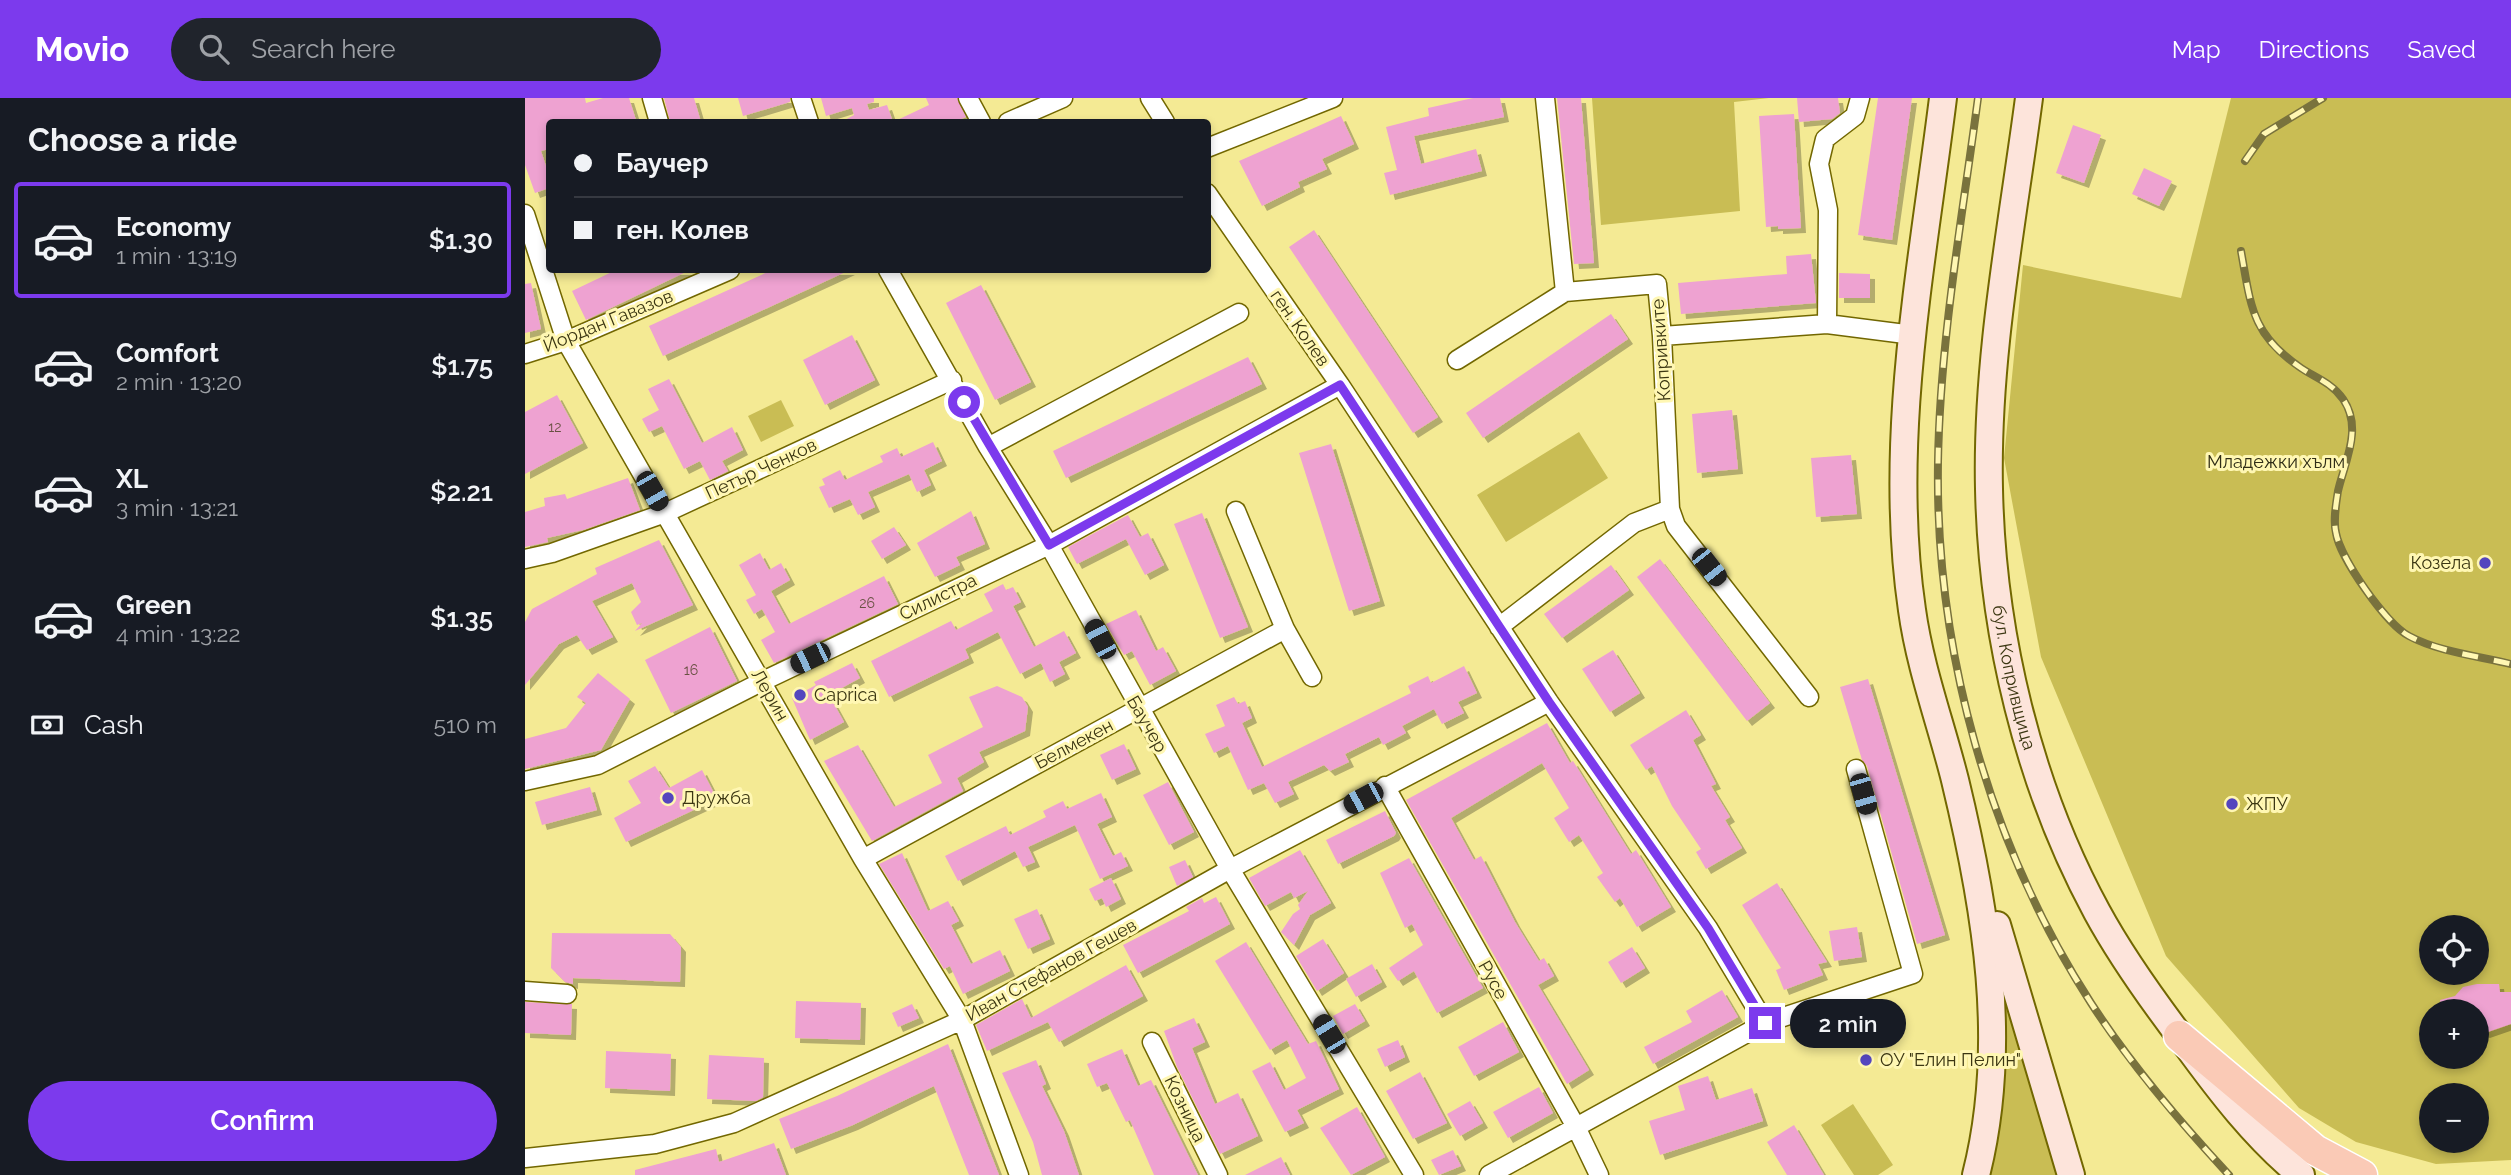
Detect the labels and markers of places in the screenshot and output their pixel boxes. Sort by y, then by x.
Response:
place label: Козела [2411,552,2471,573]
marker: Козела [2477,555,2493,571]
place label: Caprica [814,684,877,705]
marker: Caprica [792,687,808,703]
place label: Дружба [682,787,751,808]
marker: Дружба [660,790,676,806]
place label: ЖПУ [2246,793,2289,814]
marker: ЖПУ [2224,796,2240,812]
place label: ОУ "Елин Пелин" [1880,1049,2021,1070]
marker: ОУ "Елин Пелин" [1858,1052,1874,1068]

